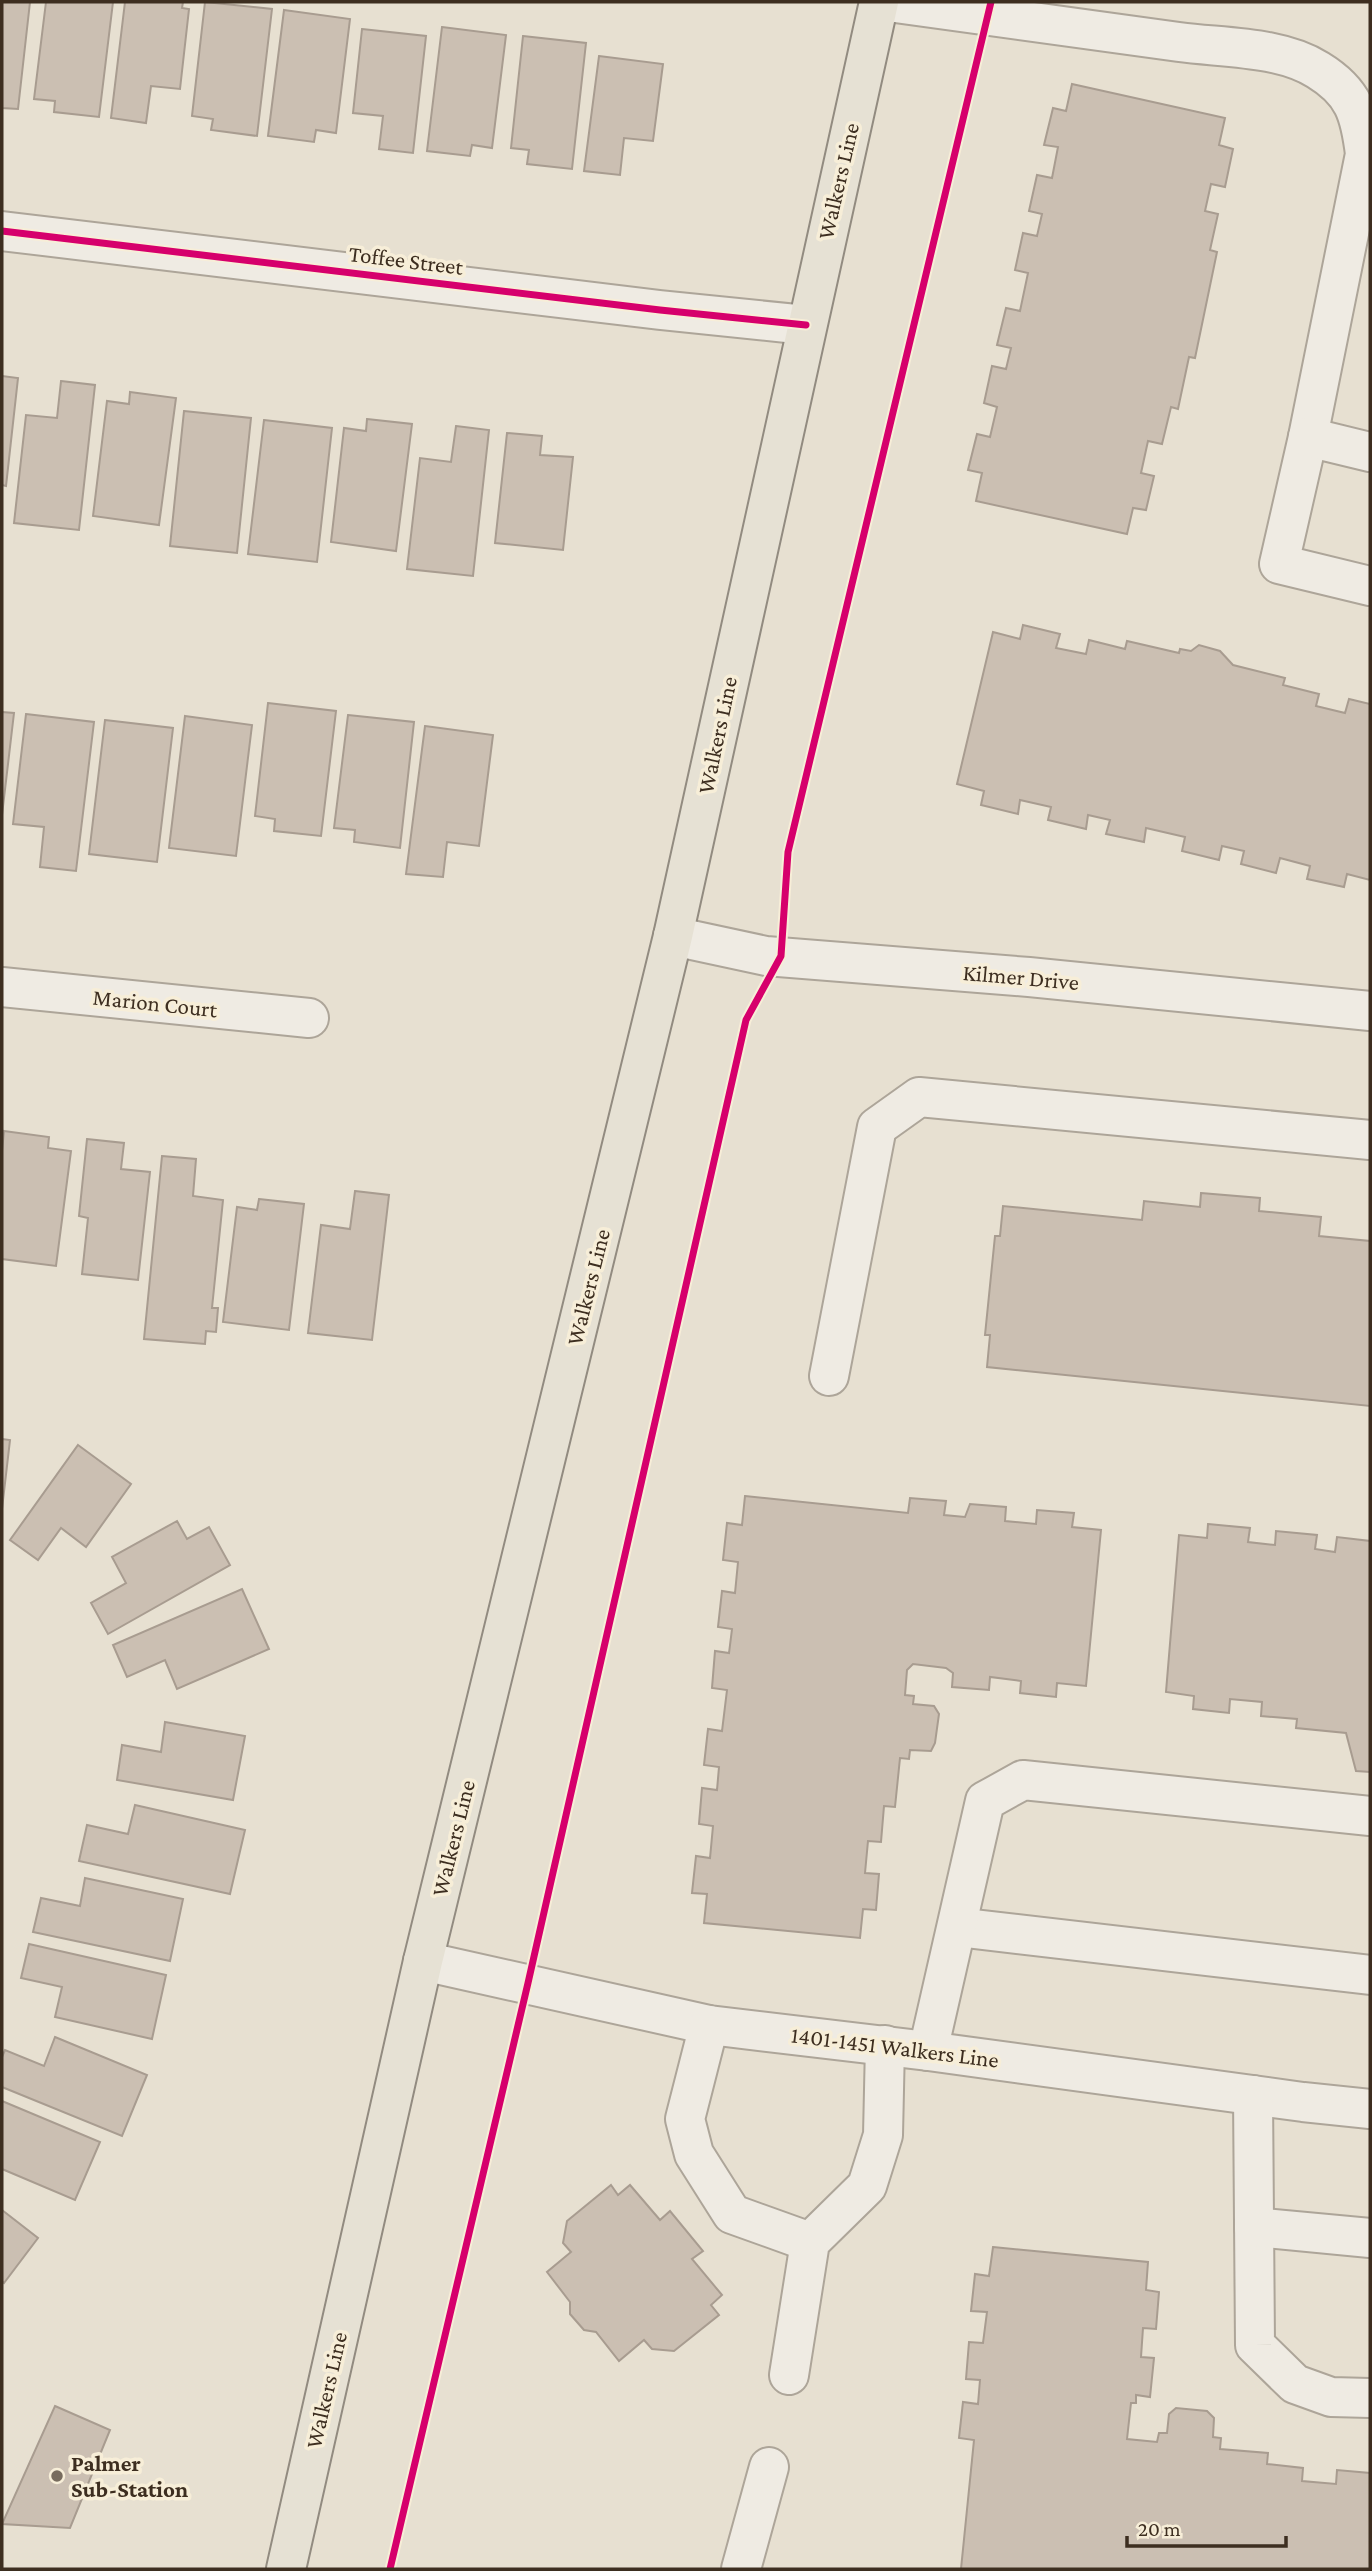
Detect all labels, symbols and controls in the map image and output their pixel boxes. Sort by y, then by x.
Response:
street label: Walkers Line [812,120,864,242]
street label: Toffee Street [347,240,465,280]
street label: Walkers Line [692,674,742,796]
street label: Kilmer Drive [962,959,1080,995]
street label: Marion Court [92,984,219,1022]
street label: Walkers Line [561,1226,615,1348]
street label: Walkers Line [426,1777,480,1899]
street label: 1401-1451 Walkers Line [790,2021,1000,2073]
street label: Walkers Line [300,2329,352,2451]
place label: Palmer Sub-Station [71,2450,188,2502]
marker: Palmer Sub-Station [49,2468,65,2484]
scale bar [1127,2504,1286,2548]
text: 20 m [1138,2517,1181,2541]

